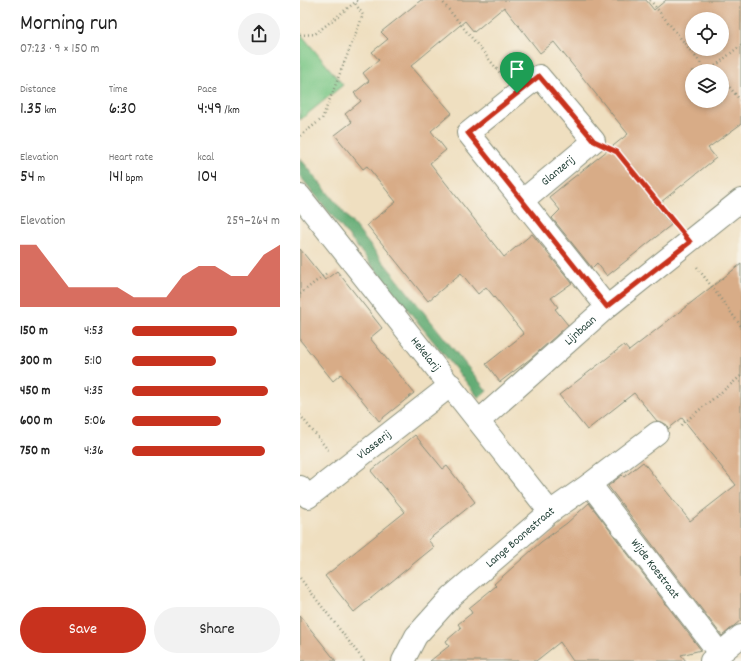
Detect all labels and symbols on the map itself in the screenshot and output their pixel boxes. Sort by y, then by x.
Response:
pin [500,52,534,93]
street label: Glanzerij [537,152,579,190]
street label: Lijnbaan [561,311,601,349]
street label: Hekelarij [406,333,444,375]
street label: Vlasserij [353,426,395,464]
street label: Lange Boonestraat [482,502,559,572]
street label: Wijde Koestraat [626,535,684,603]

